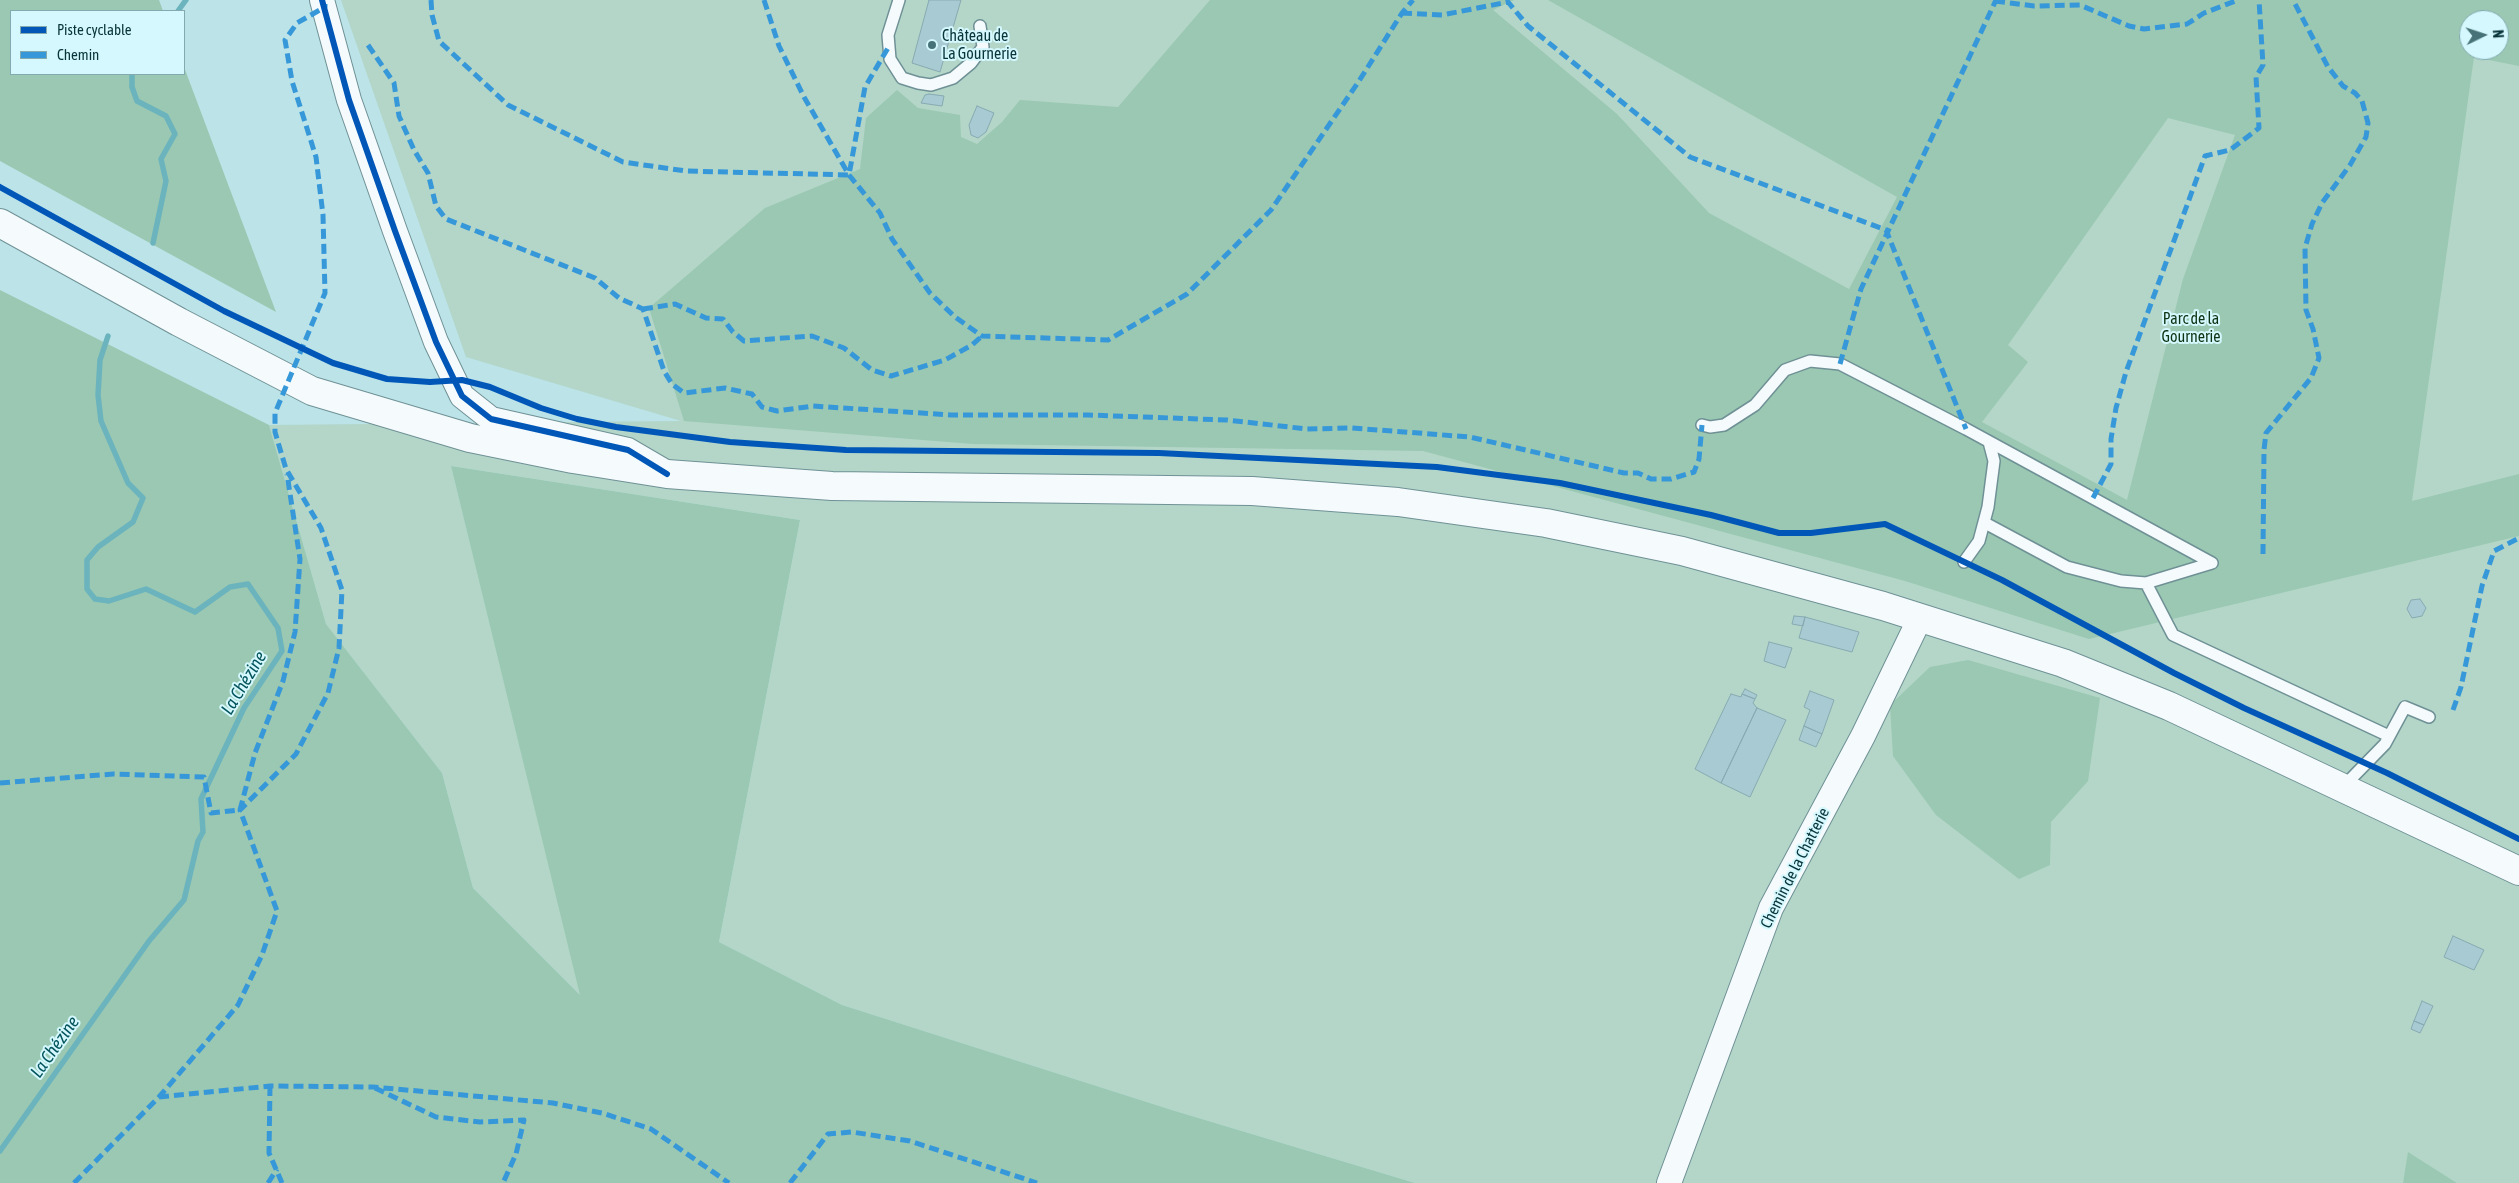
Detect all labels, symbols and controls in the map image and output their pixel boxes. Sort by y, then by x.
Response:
legend [10,10,185,75]
north arrow [2459,10,2509,60]
text: Piste cyclable [57,21,132,38]
place label: Château de La Gournerie [942,26,1017,64]
text: N [2490,29,2506,39]
marker: Château de La Gournerie [926,39,938,51]
text: Chemin [57,46,99,63]
park label: Parc de la Gournerie [2161,309,2221,347]
water label: La Chézine [217,647,271,719]
street label: Chemin de la Chatterie [1756,805,1834,931]
water label: La Chézine [26,1012,84,1082]

